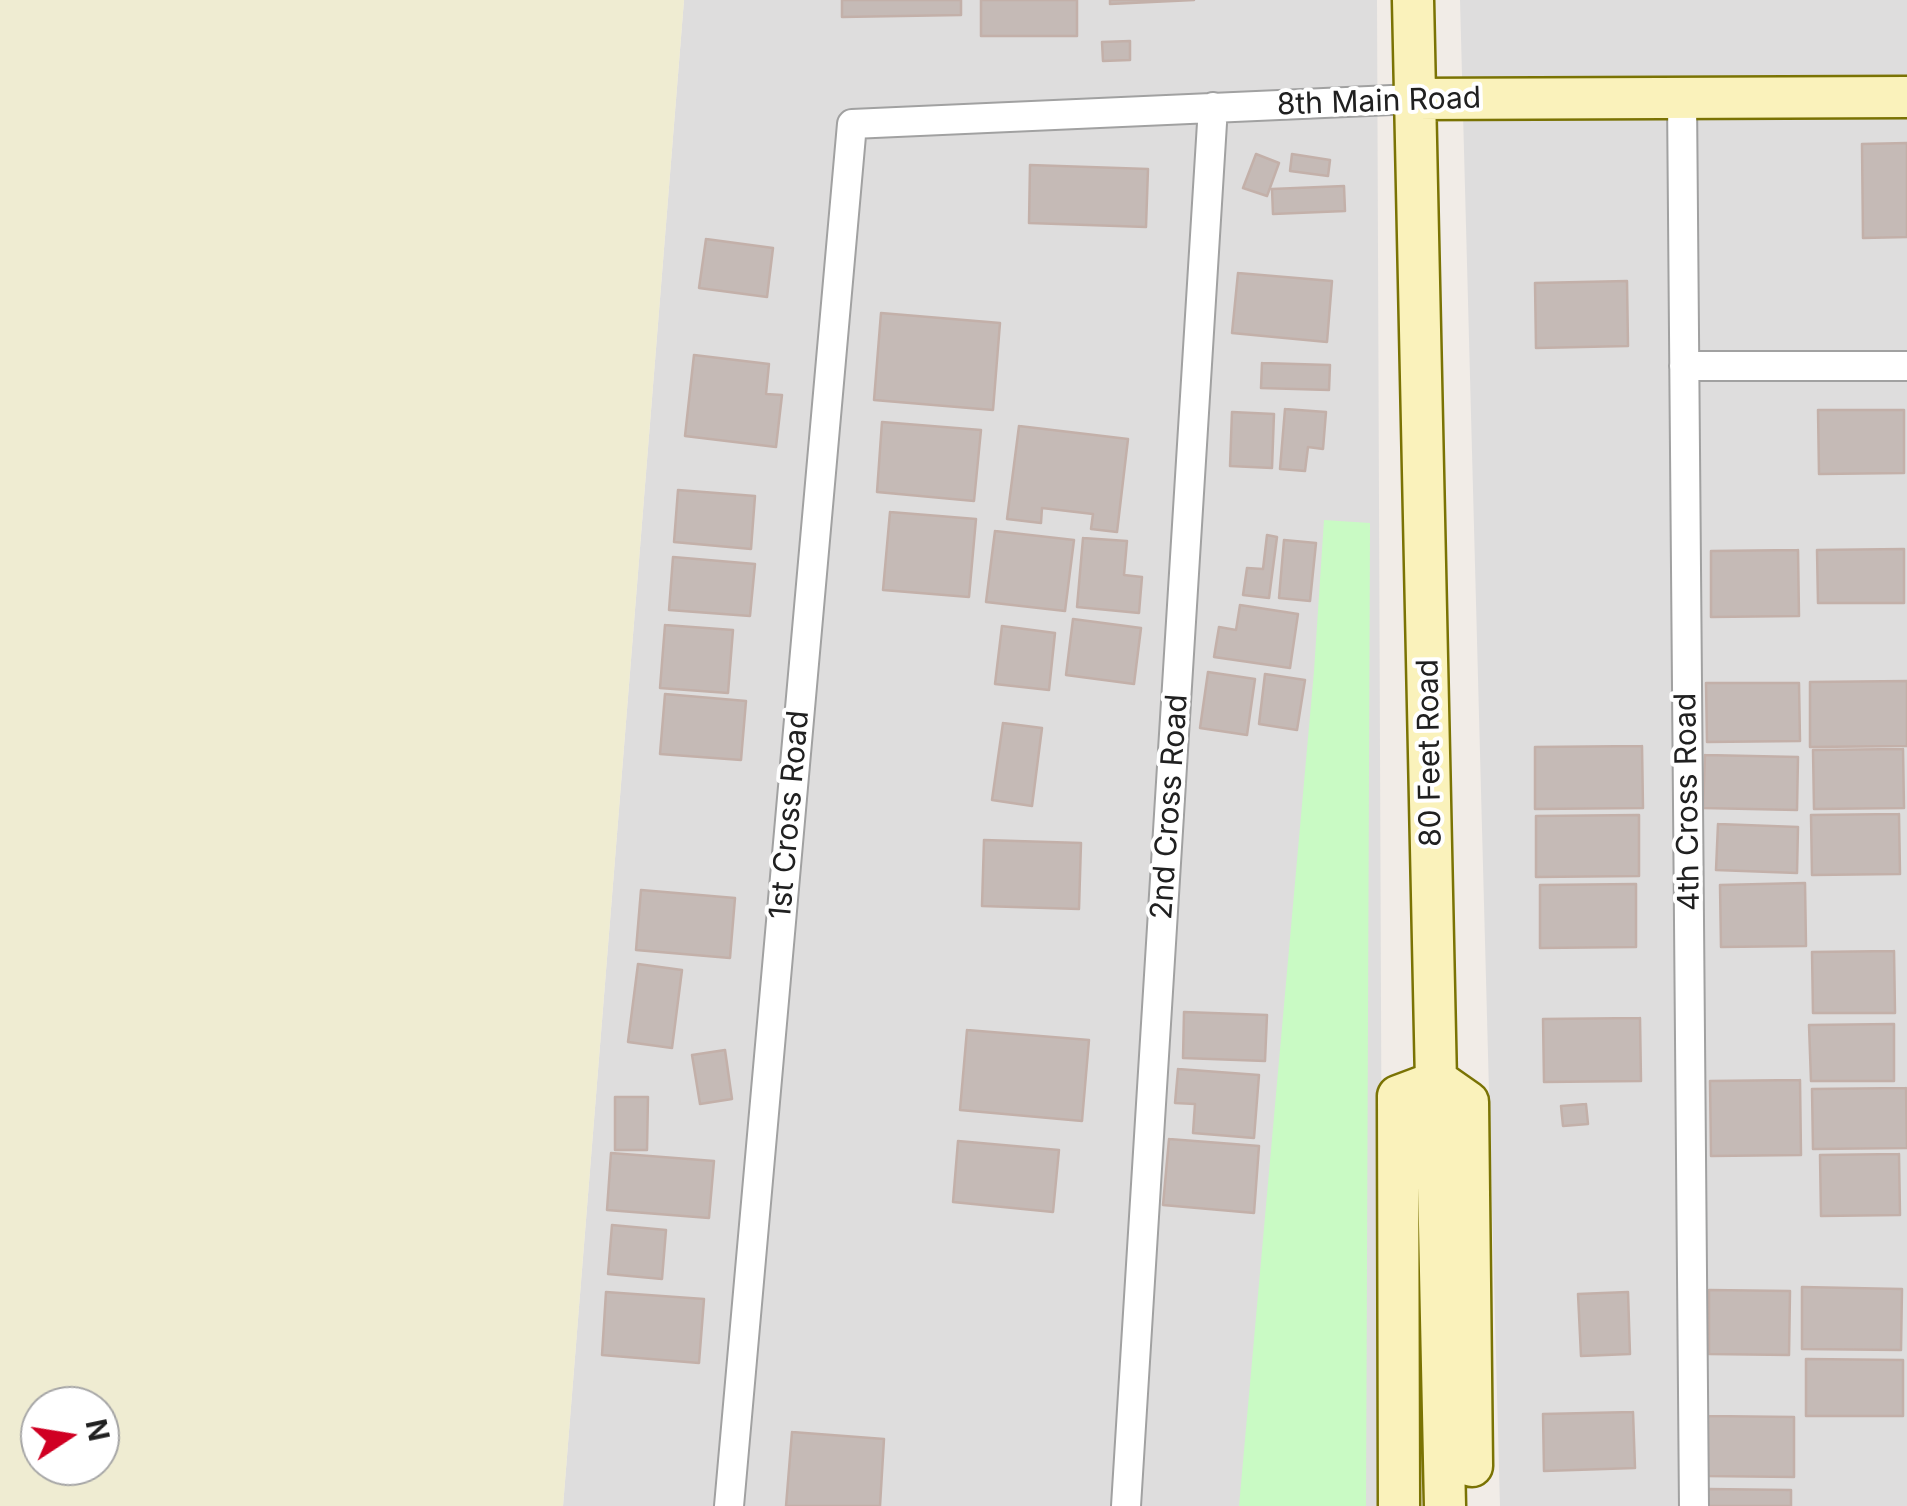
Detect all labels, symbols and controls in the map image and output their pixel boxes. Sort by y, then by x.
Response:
street label: 8th Main Road [1276,80,1482,124]
street label: 80 Feet Road [1410,659,1450,847]
street label: 4th Cross Road [1668,692,1708,912]
street label: 2nd Cross Road [1144,693,1196,921]
street label: 1st Cross Road [763,709,817,921]
north arrow [20,1386,120,1486]
text: N [79,1416,116,1444]

